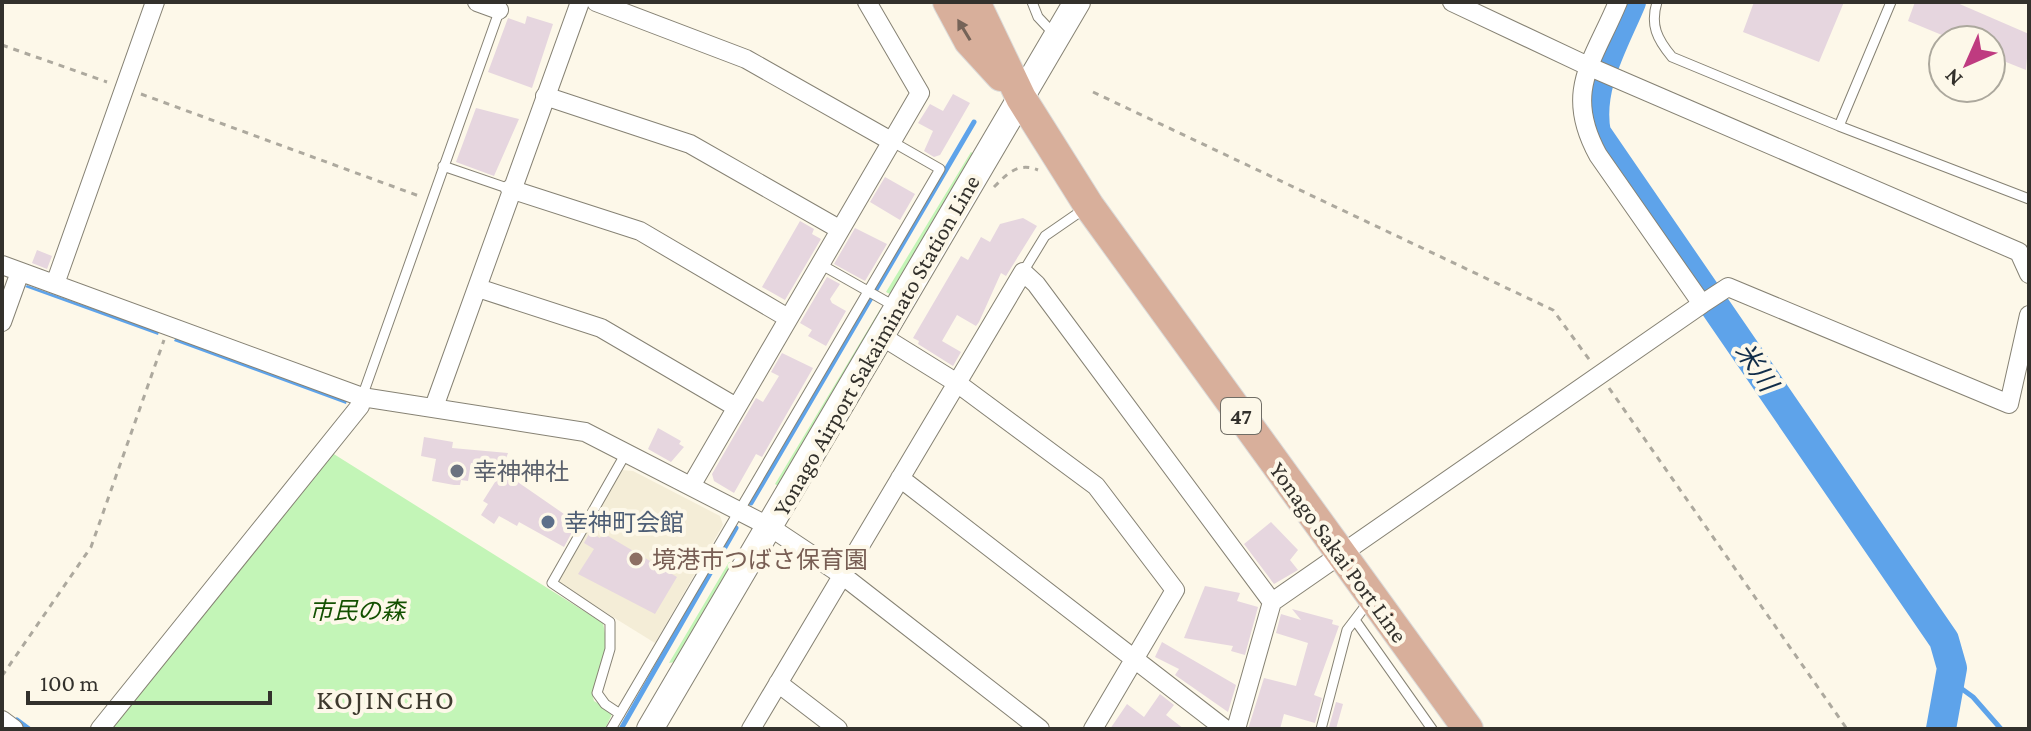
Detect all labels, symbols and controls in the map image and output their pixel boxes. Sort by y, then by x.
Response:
one-way arrow [957,19,971,41]
north arrow [1927,24,2007,104]
text: N [1939,64,1967,92]
street label: Yonago Airport Sakaiminato Station Line [767,170,985,520]
water label: 米川 [1729,337,1784,399]
road number: 47 [1221,398,1261,434]
street label: Yonago Sakai Port Line [1264,456,1414,648]
place label: 幸神神社 [473,458,569,485]
marker: 幸神神社 [448,462,466,480]
place label: 幸神町会館 [564,509,684,536]
marker: 幸神町会館 [539,513,557,531]
place label: 境港市つばさ保育園 [652,546,868,573]
marker: 境港市つばさ保育園 [627,550,645,568]
park label: 市民の森 [309,597,407,624]
scale bar [28,655,270,705]
text: 100 m [40,669,99,696]
district label: KOJINCHO [316,684,456,715]

